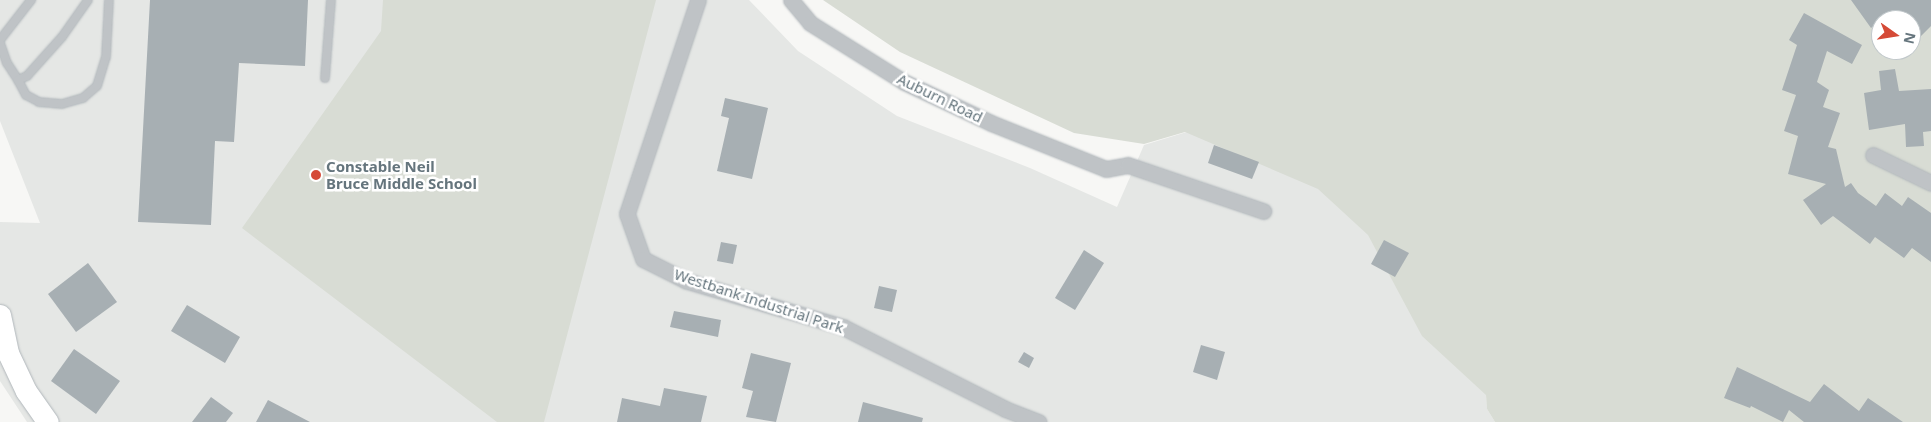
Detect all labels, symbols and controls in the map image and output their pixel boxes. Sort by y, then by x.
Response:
north arrow [1871,10,1921,60]
text: N [1900,31,1921,46]
street label: Auburn Road [894,70,986,126]
place label: Constable Neil Bruce Middle School [326,157,477,192]
marker: Constable Neil Bruce Middle School [310,169,322,181]
street label: Westbank Industrial Park [672,265,846,337]

